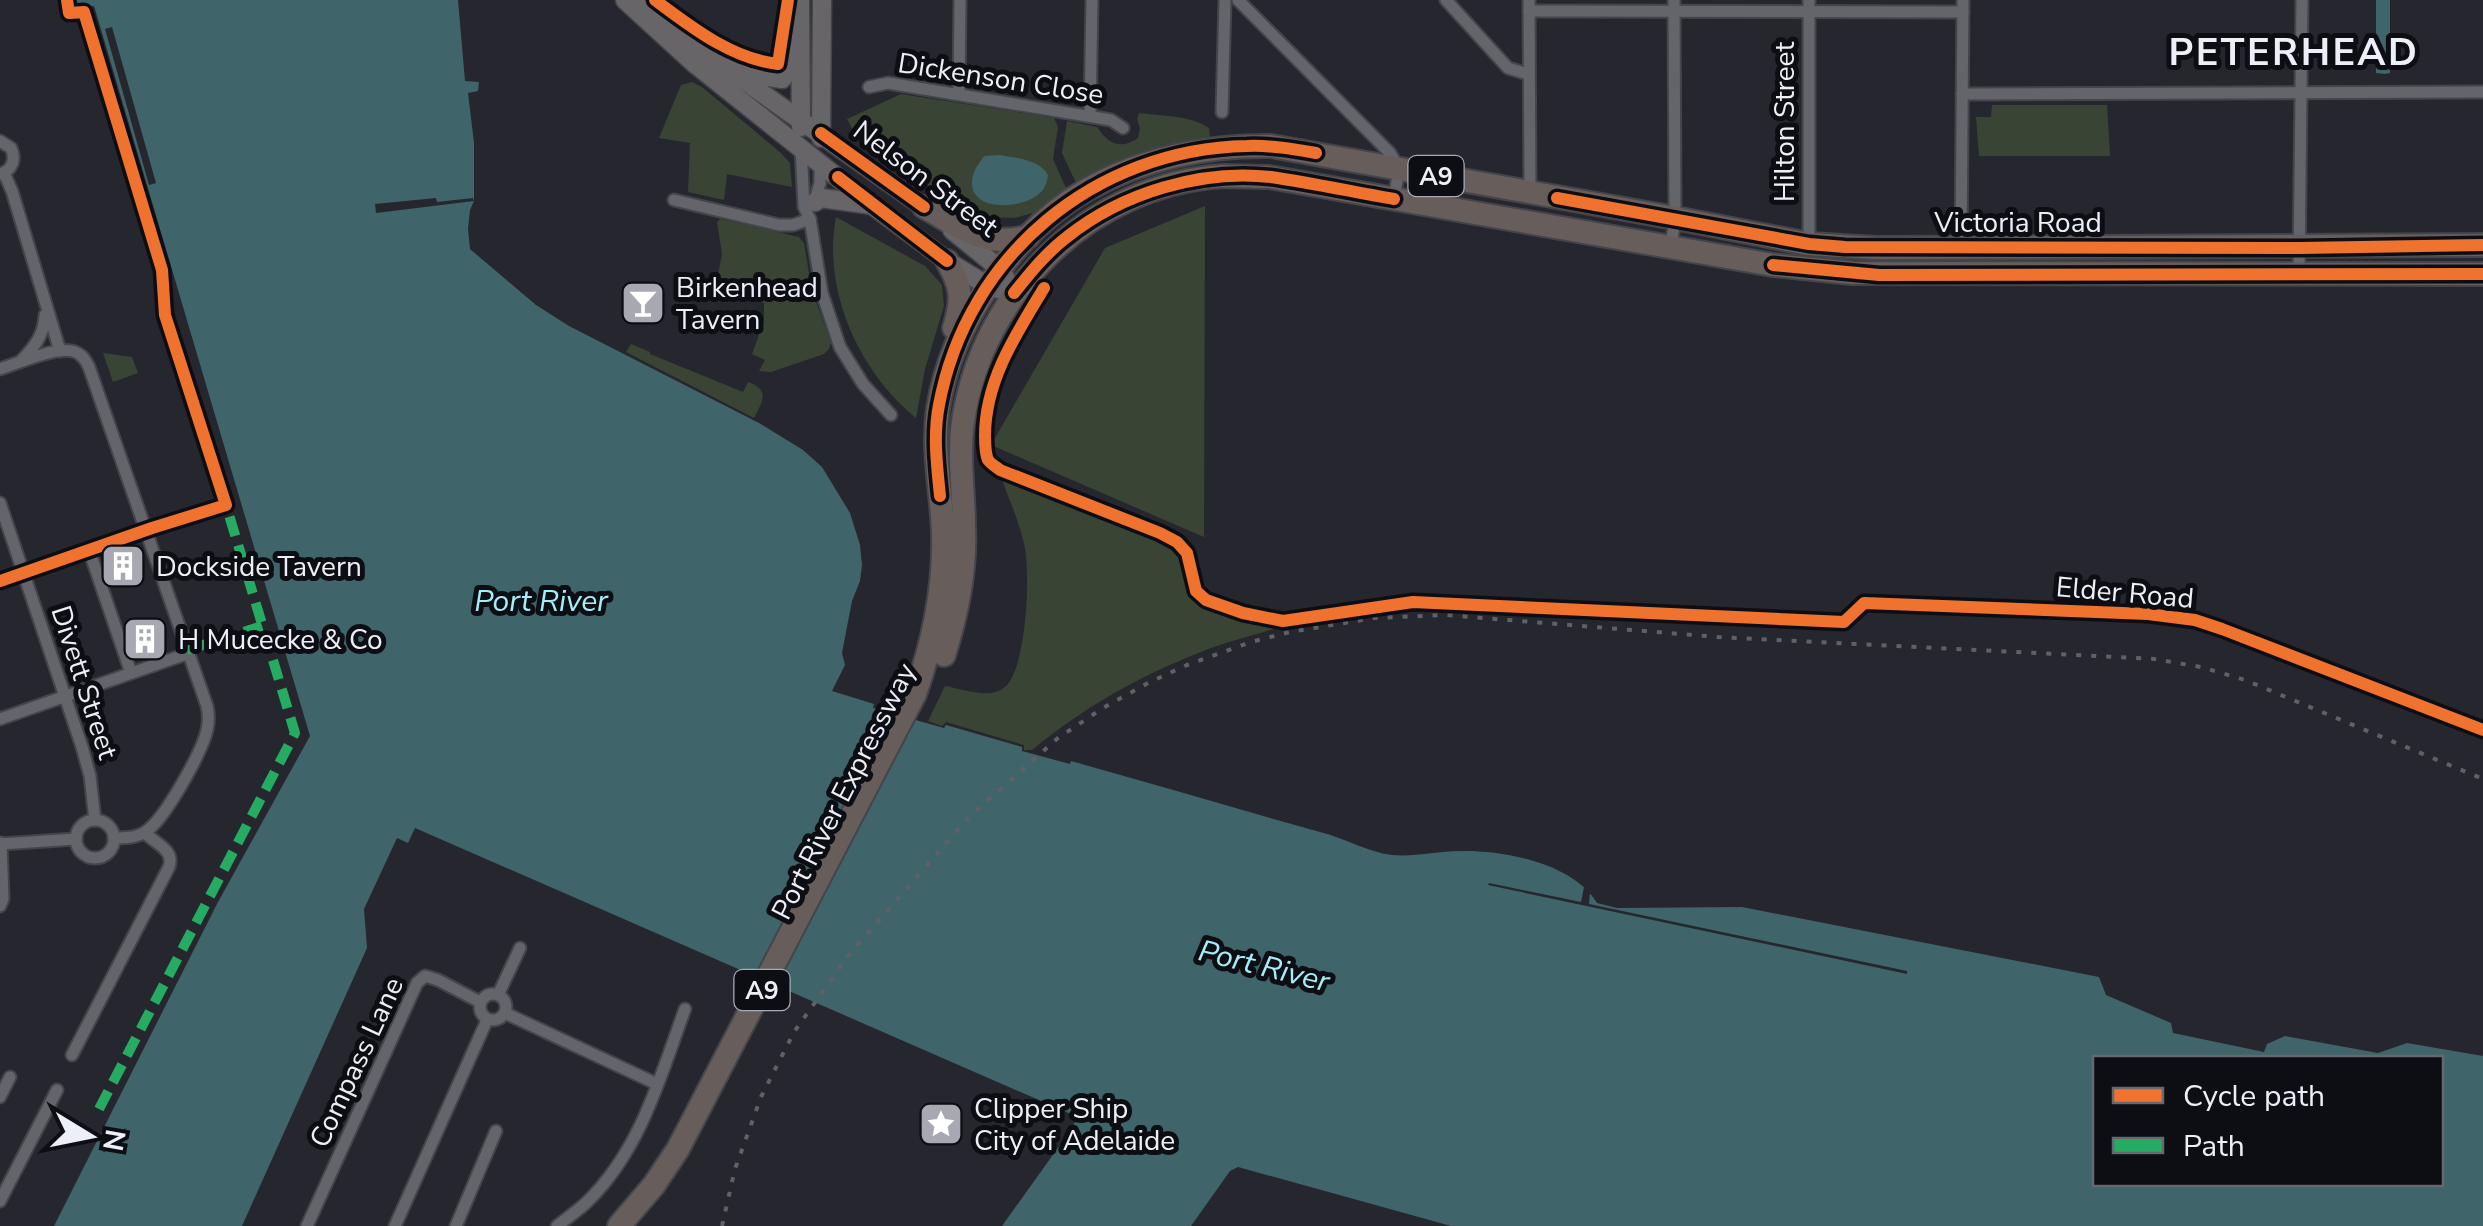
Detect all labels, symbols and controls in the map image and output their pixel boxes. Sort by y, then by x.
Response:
district label: PETERHEAD [2169,27,2419,78]
street label: Hilton Street [1766,42,1804,202]
street label: Dickenson Close [895,44,1106,114]
street label: Nelson Street [845,112,1006,246]
road number: A9 [1408,156,1464,196]
street label: Victoria Road [1933,204,2102,242]
place label: Birkenhead Tavern [676,269,818,339]
bar icon: Birkenhead Tavern [620,280,666,326]
building icon: Dockside Tavern [100,543,146,589]
place label: Dockside Tavern [156,548,362,586]
street label: Elder Road [2054,568,2195,618]
water label: Port River [474,581,609,622]
street label: Divett Street [41,601,127,764]
building icon: H Mucecke & Co [122,616,168,662]
place label: H Mucecke & Co [178,621,382,659]
street label: Port River Expressway [763,656,925,926]
water label: Port River [1194,930,1335,1003]
road number: A9 [734,970,790,1010]
street label: Compass Lane [301,971,413,1154]
legend [2093,1056,2443,1186]
text: Cycle path [2183,1076,2325,1117]
north arrow [40,1086,140,1186]
place label: Clipper Ship City of Adelaide [974,1090,1175,1160]
place icon: Clipper Ship City of Adelaide [918,1101,964,1147]
text: Path [2183,1126,2245,1167]
text: N [93,1127,134,1154]

